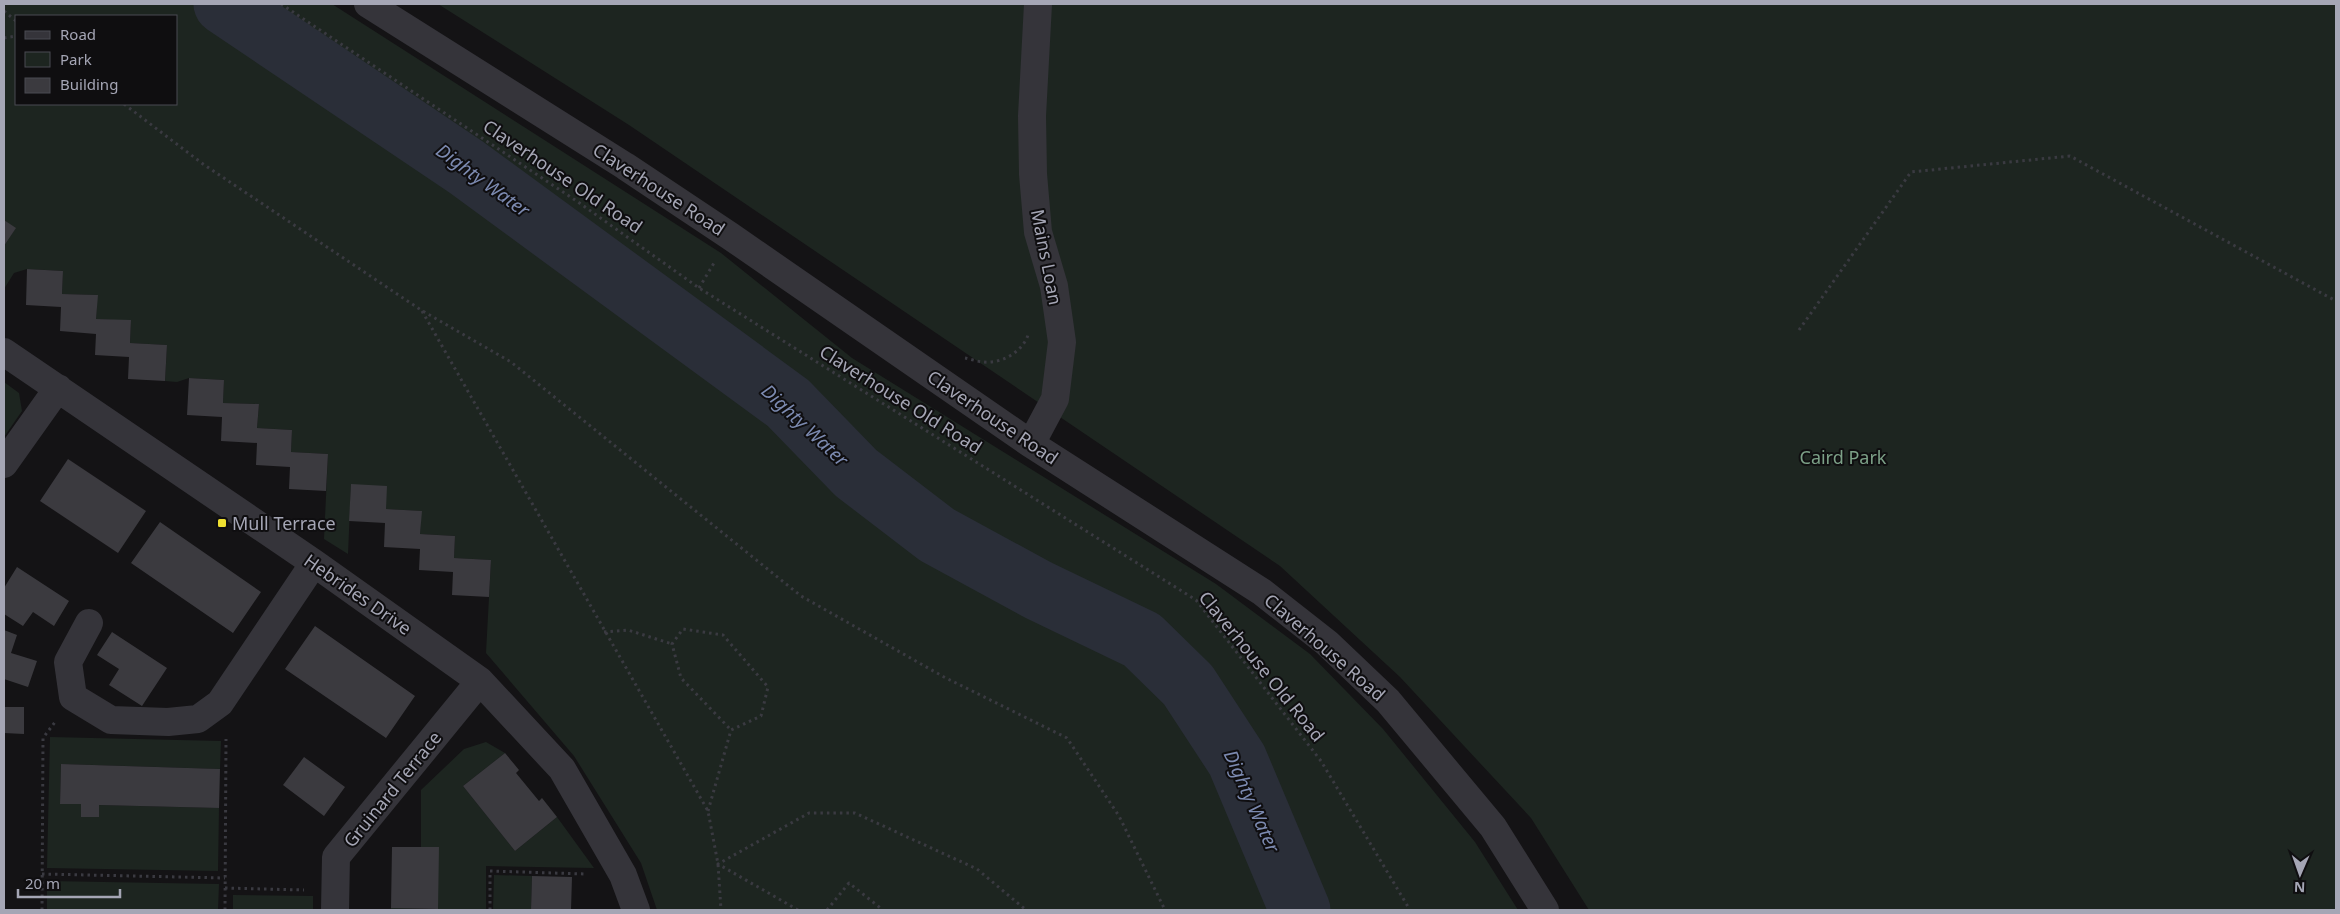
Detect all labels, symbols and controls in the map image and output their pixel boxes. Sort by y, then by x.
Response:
legend [15,15,178,105]
text: Road [60,24,96,44]
text: Park [60,49,92,69]
text: Building [60,74,118,94]
street label: Claverhouse Old Road [479,114,647,238]
water label: Dighty Water [431,137,536,224]
street label: Claverhouse Road [588,137,730,241]
street label: Mains Loan [1026,207,1068,307]
street label: Claverhouse Old Road [815,339,987,459]
street label: Claverhouse Road [923,364,1063,470]
water label: Dighty Water [756,378,855,473]
park label: Caird Park [1800,445,1887,469]
place label: Mull Terrace [232,511,336,535]
marker: Mull Terrace [216,517,228,529]
street label: Hebrides Drive [300,548,416,640]
street label: Claverhouse Old Road [1194,586,1330,746]
street label: Claverhouse Road [1260,588,1390,706]
street label: Gruinard Terrace [338,726,446,852]
water label: Dighty Water [1218,746,1287,858]
north arrow [2275,849,2325,899]
scale bar [18,866,120,898]
text: 20 m [25,873,60,893]
text: N [2294,878,2306,897]

